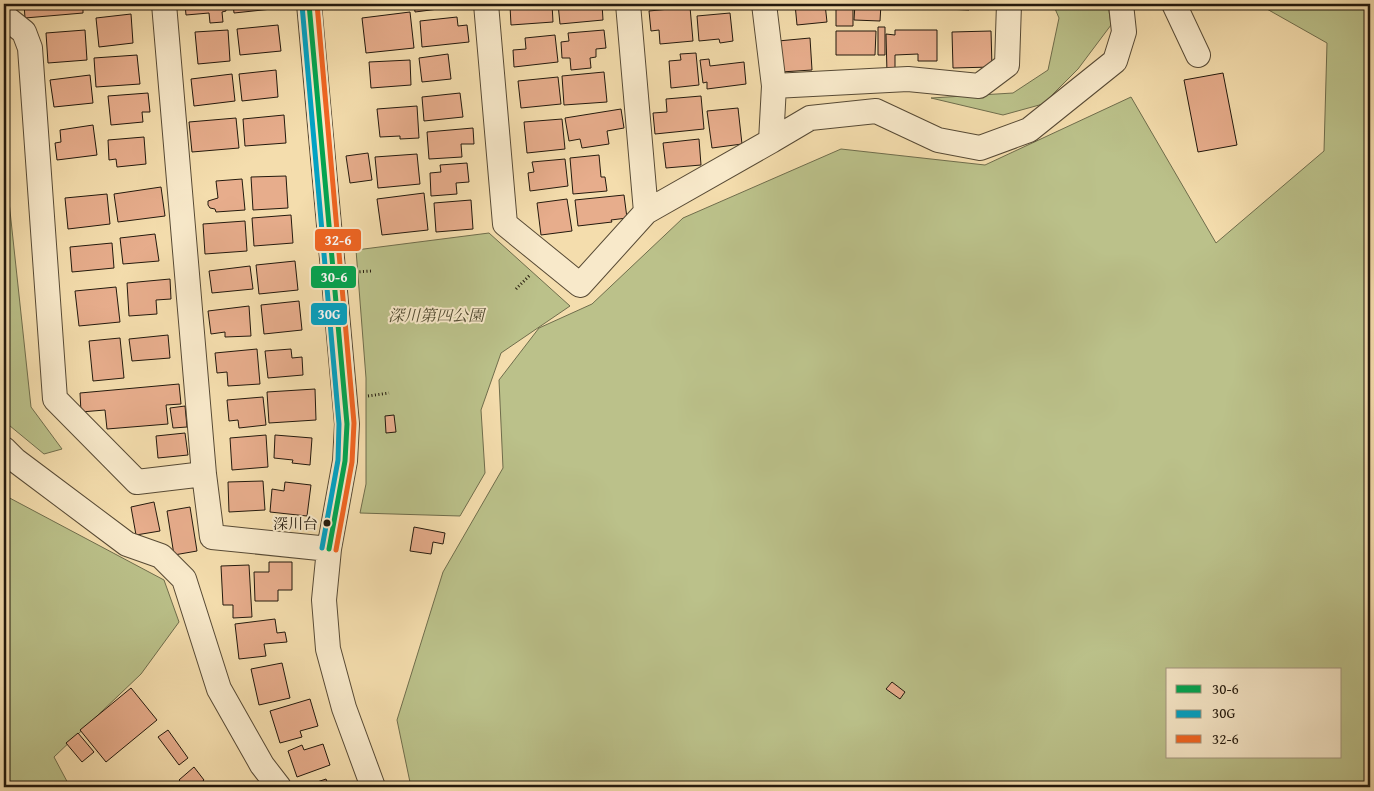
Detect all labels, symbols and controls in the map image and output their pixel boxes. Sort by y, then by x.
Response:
line badge: 32-6 [314,228,362,252]
text: 32-6 [325,230,351,250]
line badge: 30-6 [310,265,357,289]
text: 30-6 [321,267,347,287]
line badge: 30G [310,302,348,326]
park label: 深川第四公園 [388,303,487,327]
text: 30G [317,304,341,324]
place label: 深川台 [273,513,318,534]
marker: 深川台 [322,518,332,528]
legend [1166,668,1342,758]
text: 30-6 [1212,678,1239,699]
text: 30G [1212,702,1235,723]
text: 32-6 [1212,728,1239,749]

